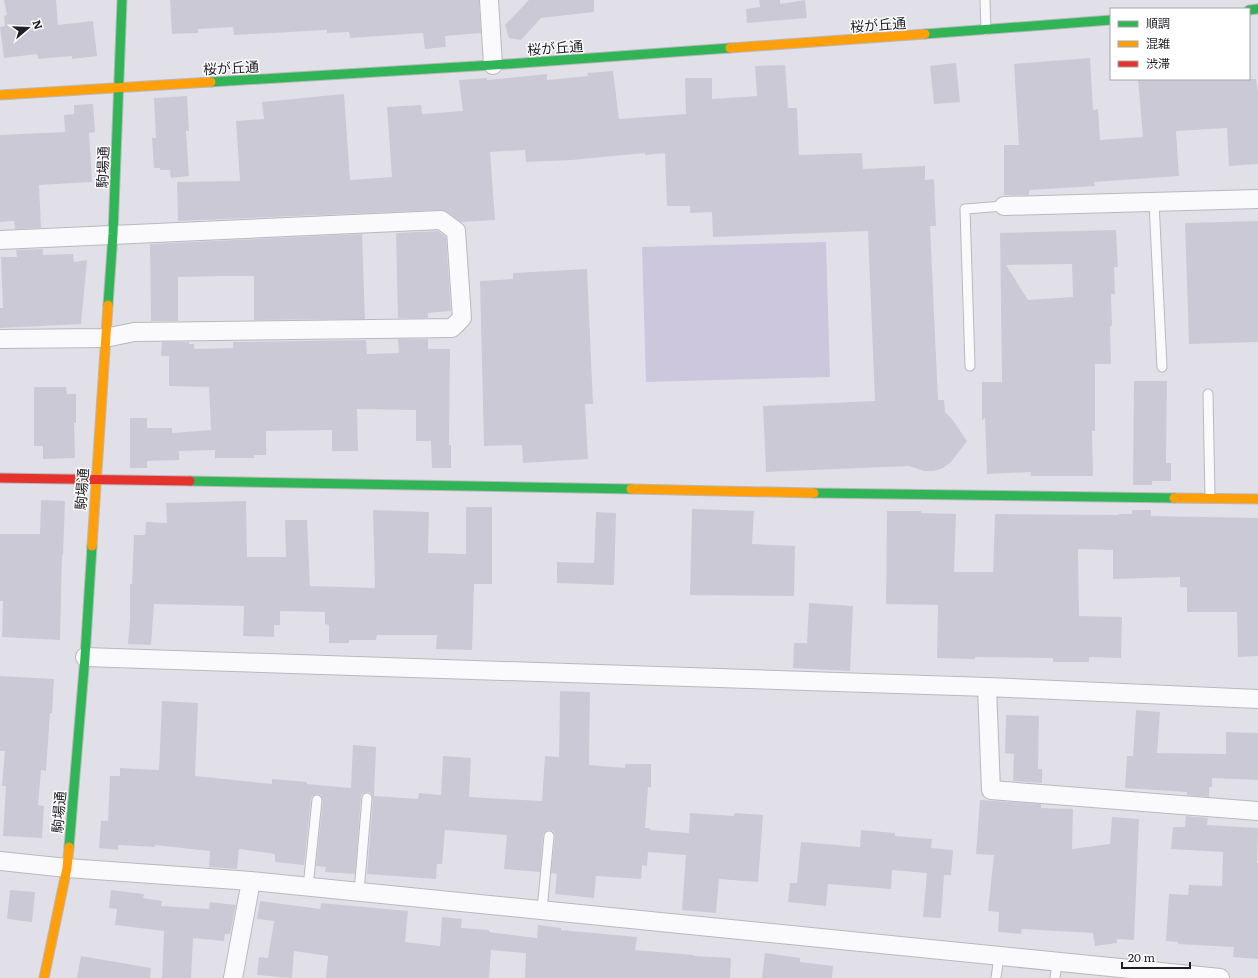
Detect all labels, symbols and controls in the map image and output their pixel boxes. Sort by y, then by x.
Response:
north arrow [8,8,48,48]
legend [1110,8,1250,80]
street label: 桜が丘通 [849,12,907,36]
text: 順調 [1146,14,1170,32]
text: N [29,17,47,31]
text: 混雑 [1146,34,1170,52]
street label: 桜が丘通 [526,35,584,59]
text: 渋滞 [1146,54,1170,72]
street label: 桜が丘通 [203,56,259,78]
street label: 駒場通 [91,146,113,188]
street label: 駒場通 [70,467,92,511]
street label: 駒場通 [46,790,70,834]
scale bar [1122,944,1190,970]
text: 20 m [1128,948,1155,966]

